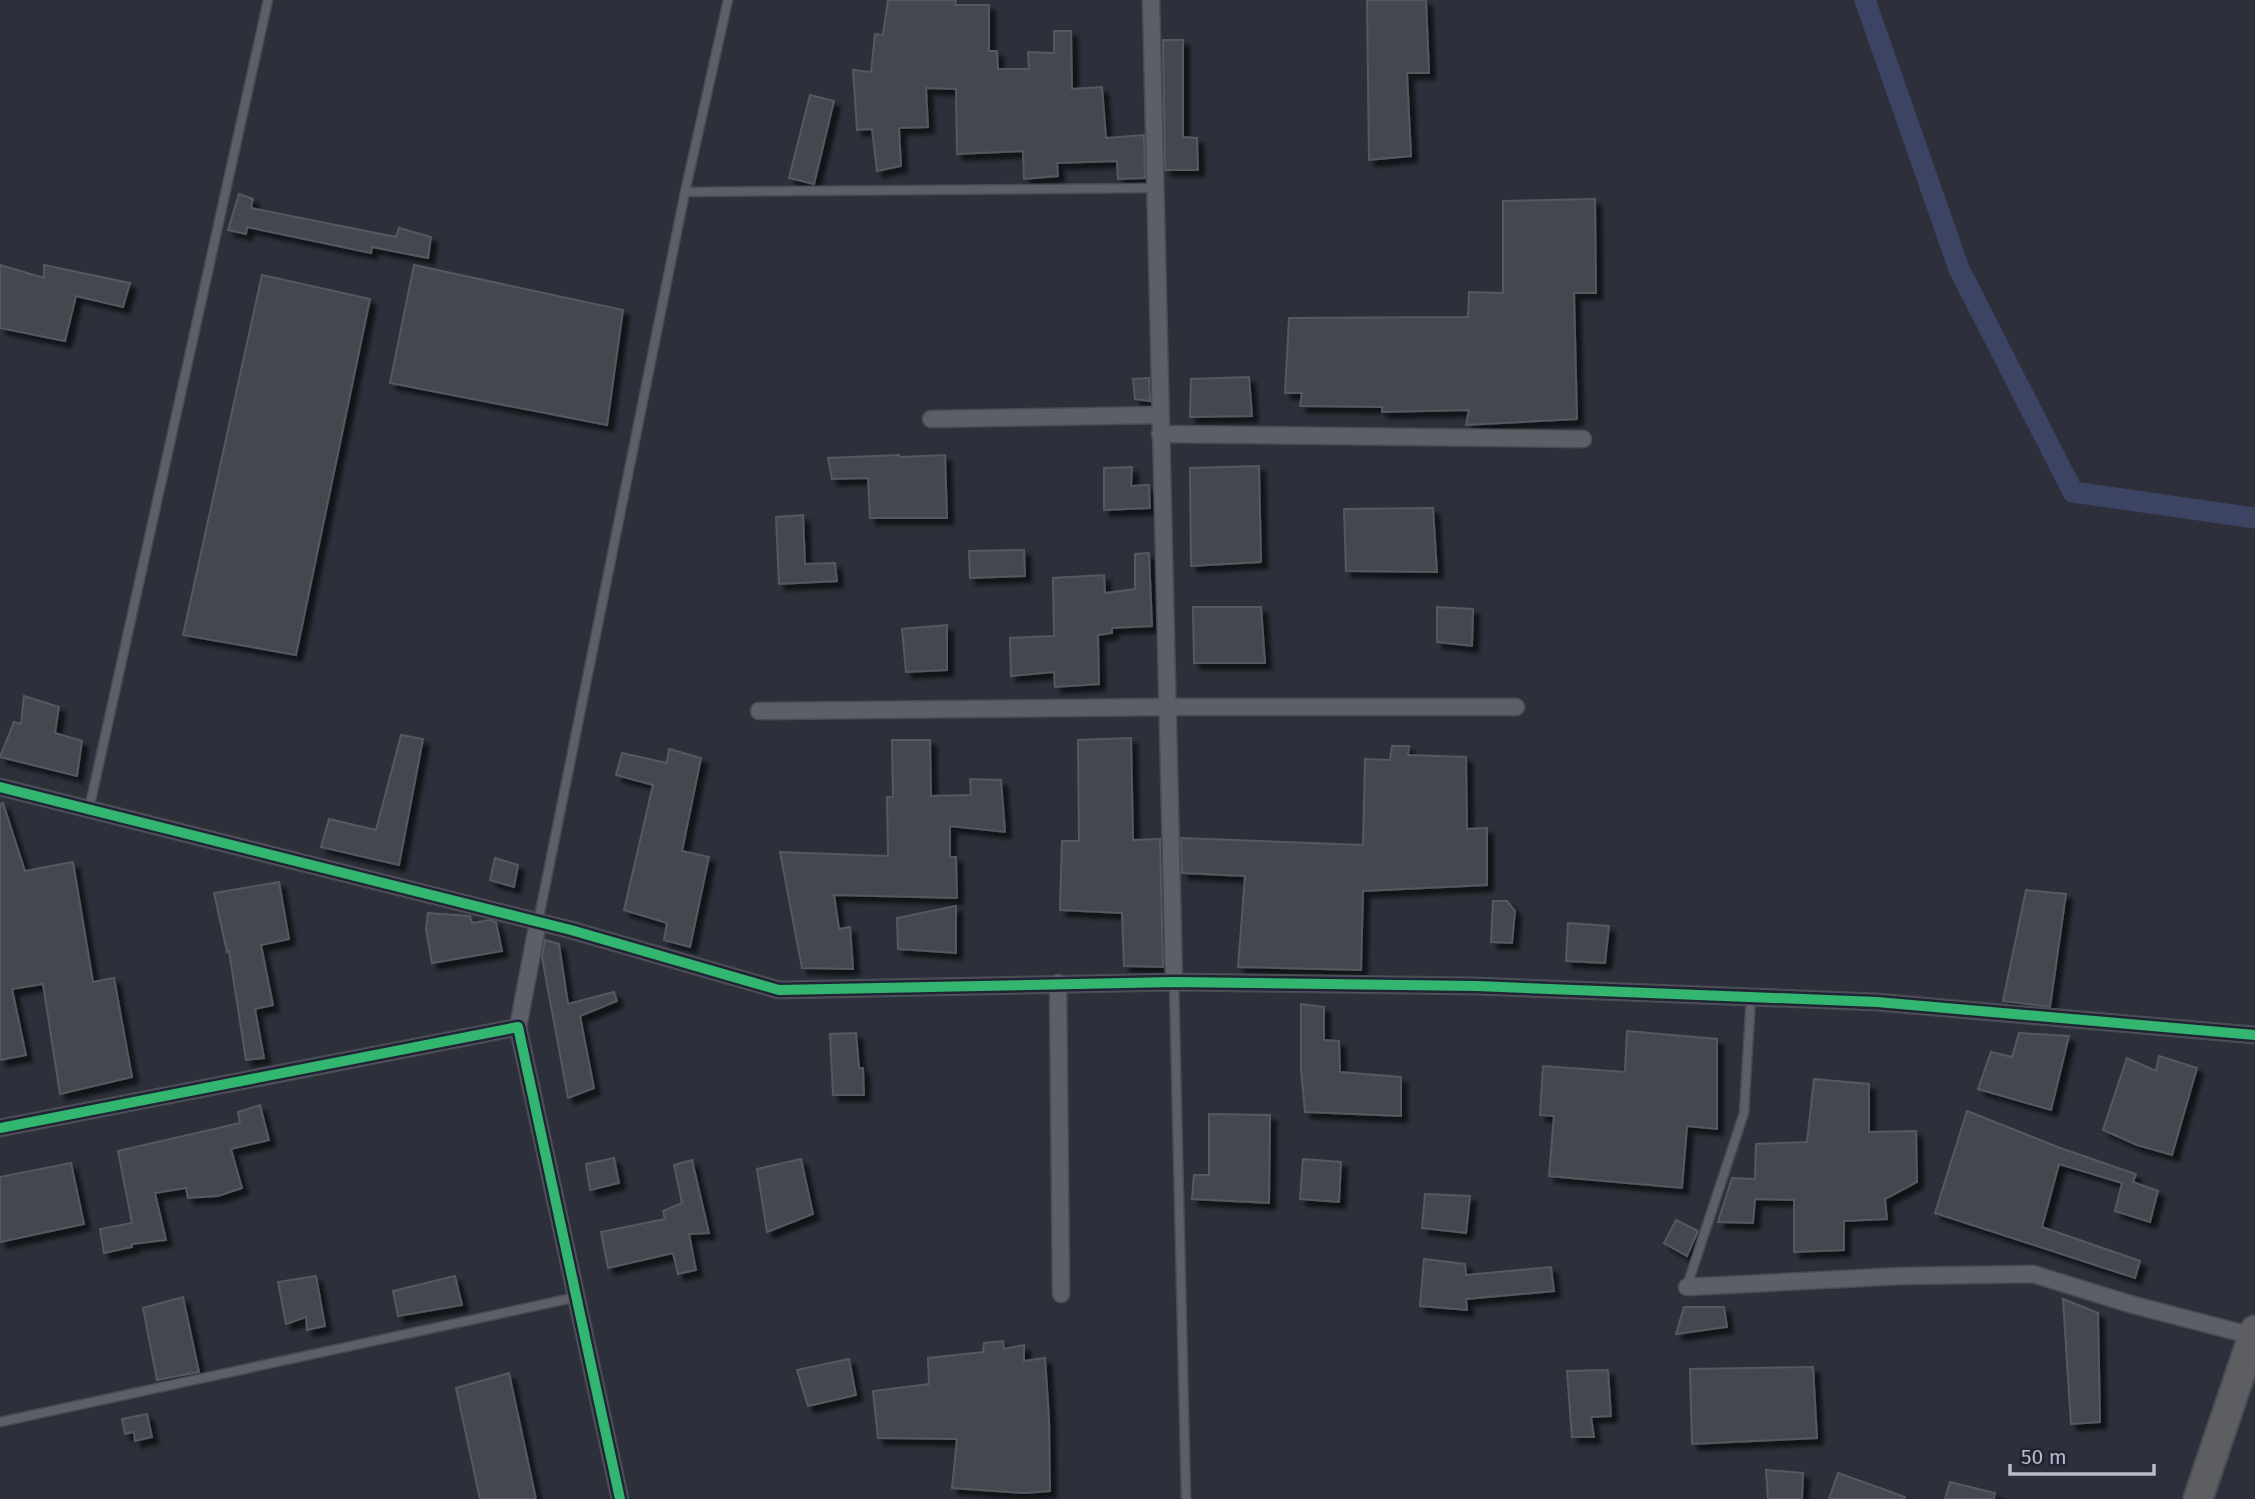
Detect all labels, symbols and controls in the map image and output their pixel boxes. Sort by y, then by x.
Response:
scale bar [2010,1432,2154,1476]
text: 50 m [2021,1444,2067,1470]

